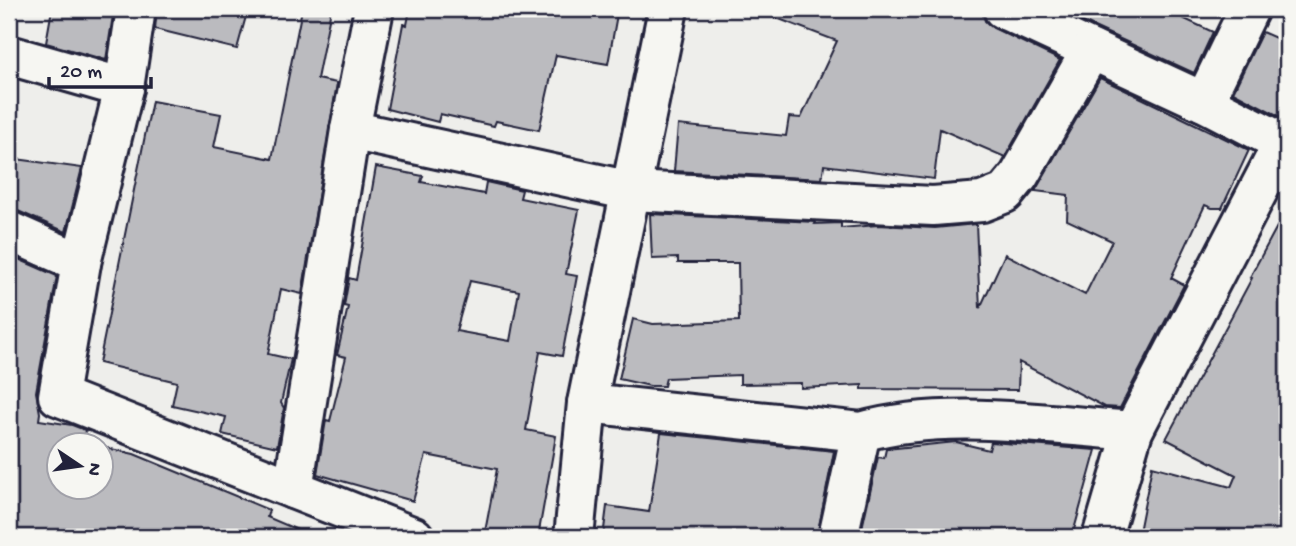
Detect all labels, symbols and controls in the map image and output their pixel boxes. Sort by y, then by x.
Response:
scale bar [49,46,150,90]
text: 20 m [60,61,102,86]
north arrow [46,430,116,500]
text: N [81,460,106,478]

